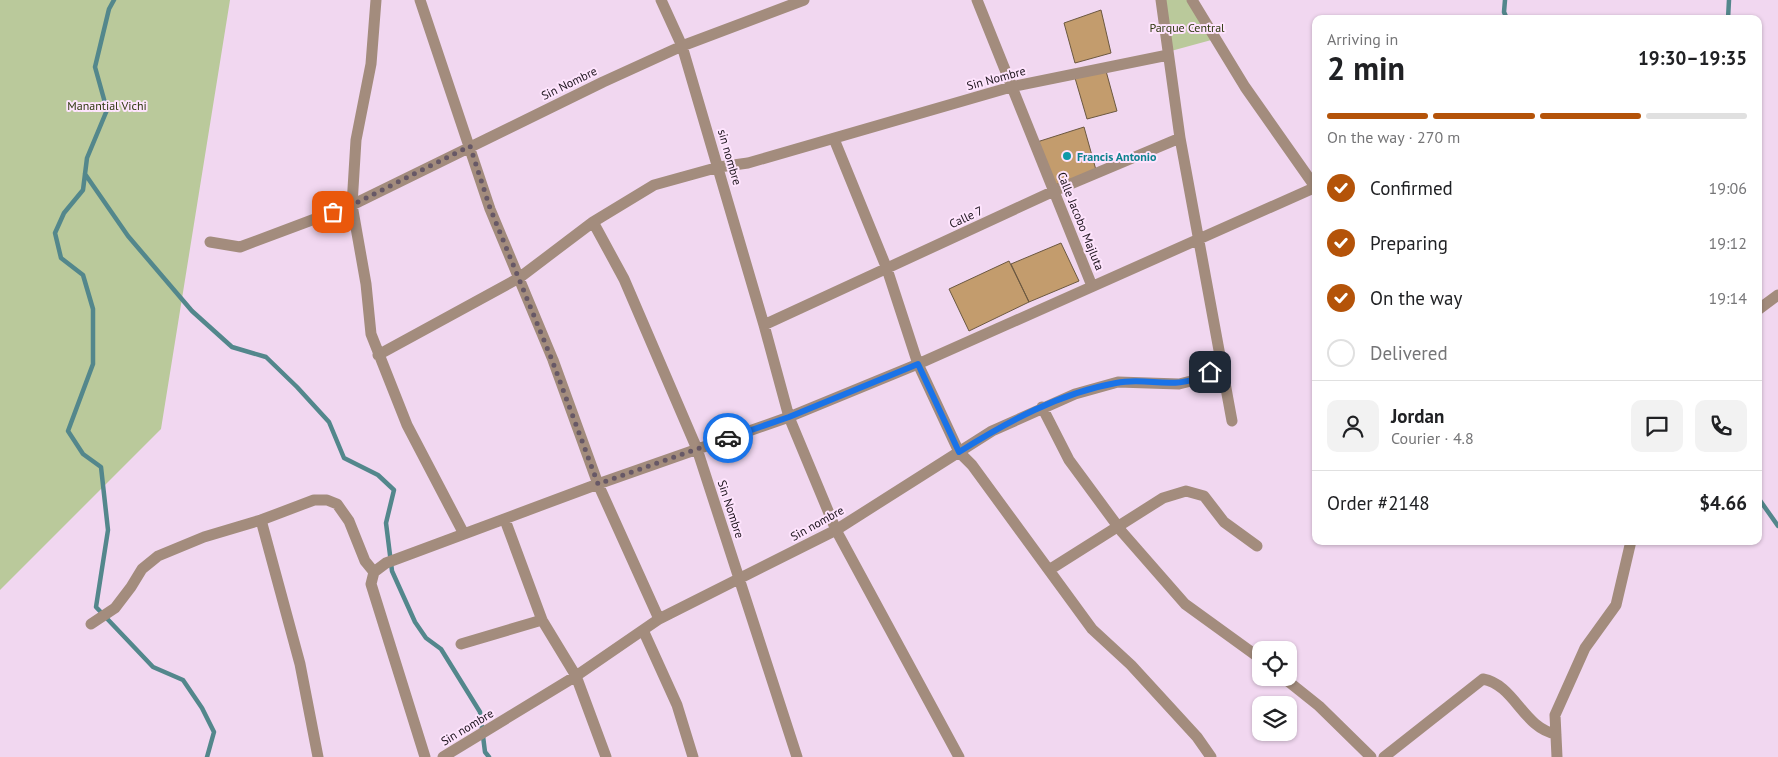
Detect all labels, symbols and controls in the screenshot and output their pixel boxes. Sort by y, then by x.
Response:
park label: Parque Central [1149,20,1225,35]
text: Arriving in [1327,29,1398,49]
text: 19:30–19:35 [1638,46,1747,70]
text: 2 min [1327,47,1405,89]
street label: Sin Nombre [539,63,599,103]
street label: Sin Nombre [965,63,1027,93]
park label: Manantial Vichi [67,98,147,113]
street label: sin nombre [715,127,745,187]
text: On the way · 270 m [1327,127,1460,147]
place label: Francis Antonio [1077,149,1157,164]
marker: Francis Antonio [1061,150,1073,162]
street label: Calle Jacobo Majluta [1054,170,1108,272]
icon: check [1327,174,1355,202]
text: Confirmed [1370,176,1453,200]
text: 19:06 [1709,178,1747,198]
pin [312,191,354,233]
icon: bag [319,198,347,226]
street label: Calle 7 [947,203,985,231]
icon: check [1327,229,1355,257]
text: Preparing [1370,231,1448,255]
text: 19:12 [1709,233,1747,253]
icon: check [1327,284,1355,312]
text: On the way [1370,286,1462,310]
text: 19:14 [1709,288,1747,308]
text: Delivered [1370,341,1448,365]
pin [1189,351,1231,393]
icon: home [1196,358,1224,386]
button: person [1327,400,1379,452]
button: chat [1631,400,1683,452]
button: phone [1695,400,1747,452]
text: Jordan [1391,404,1444,428]
courier [703,413,753,463]
icon: car [714,424,742,452]
text: Courier · 4.8 [1391,428,1474,448]
street label: Sin Nombre [715,478,747,540]
text: Order #2148 [1327,491,1430,515]
text: $4.66 [1699,491,1747,515]
street label: Sin nombre [788,502,846,544]
map controls [1252,641,1297,741]
button: locate [1252,641,1297,686]
button: layers [1252,696,1297,741]
street label: Sin nombre [438,705,496,749]

